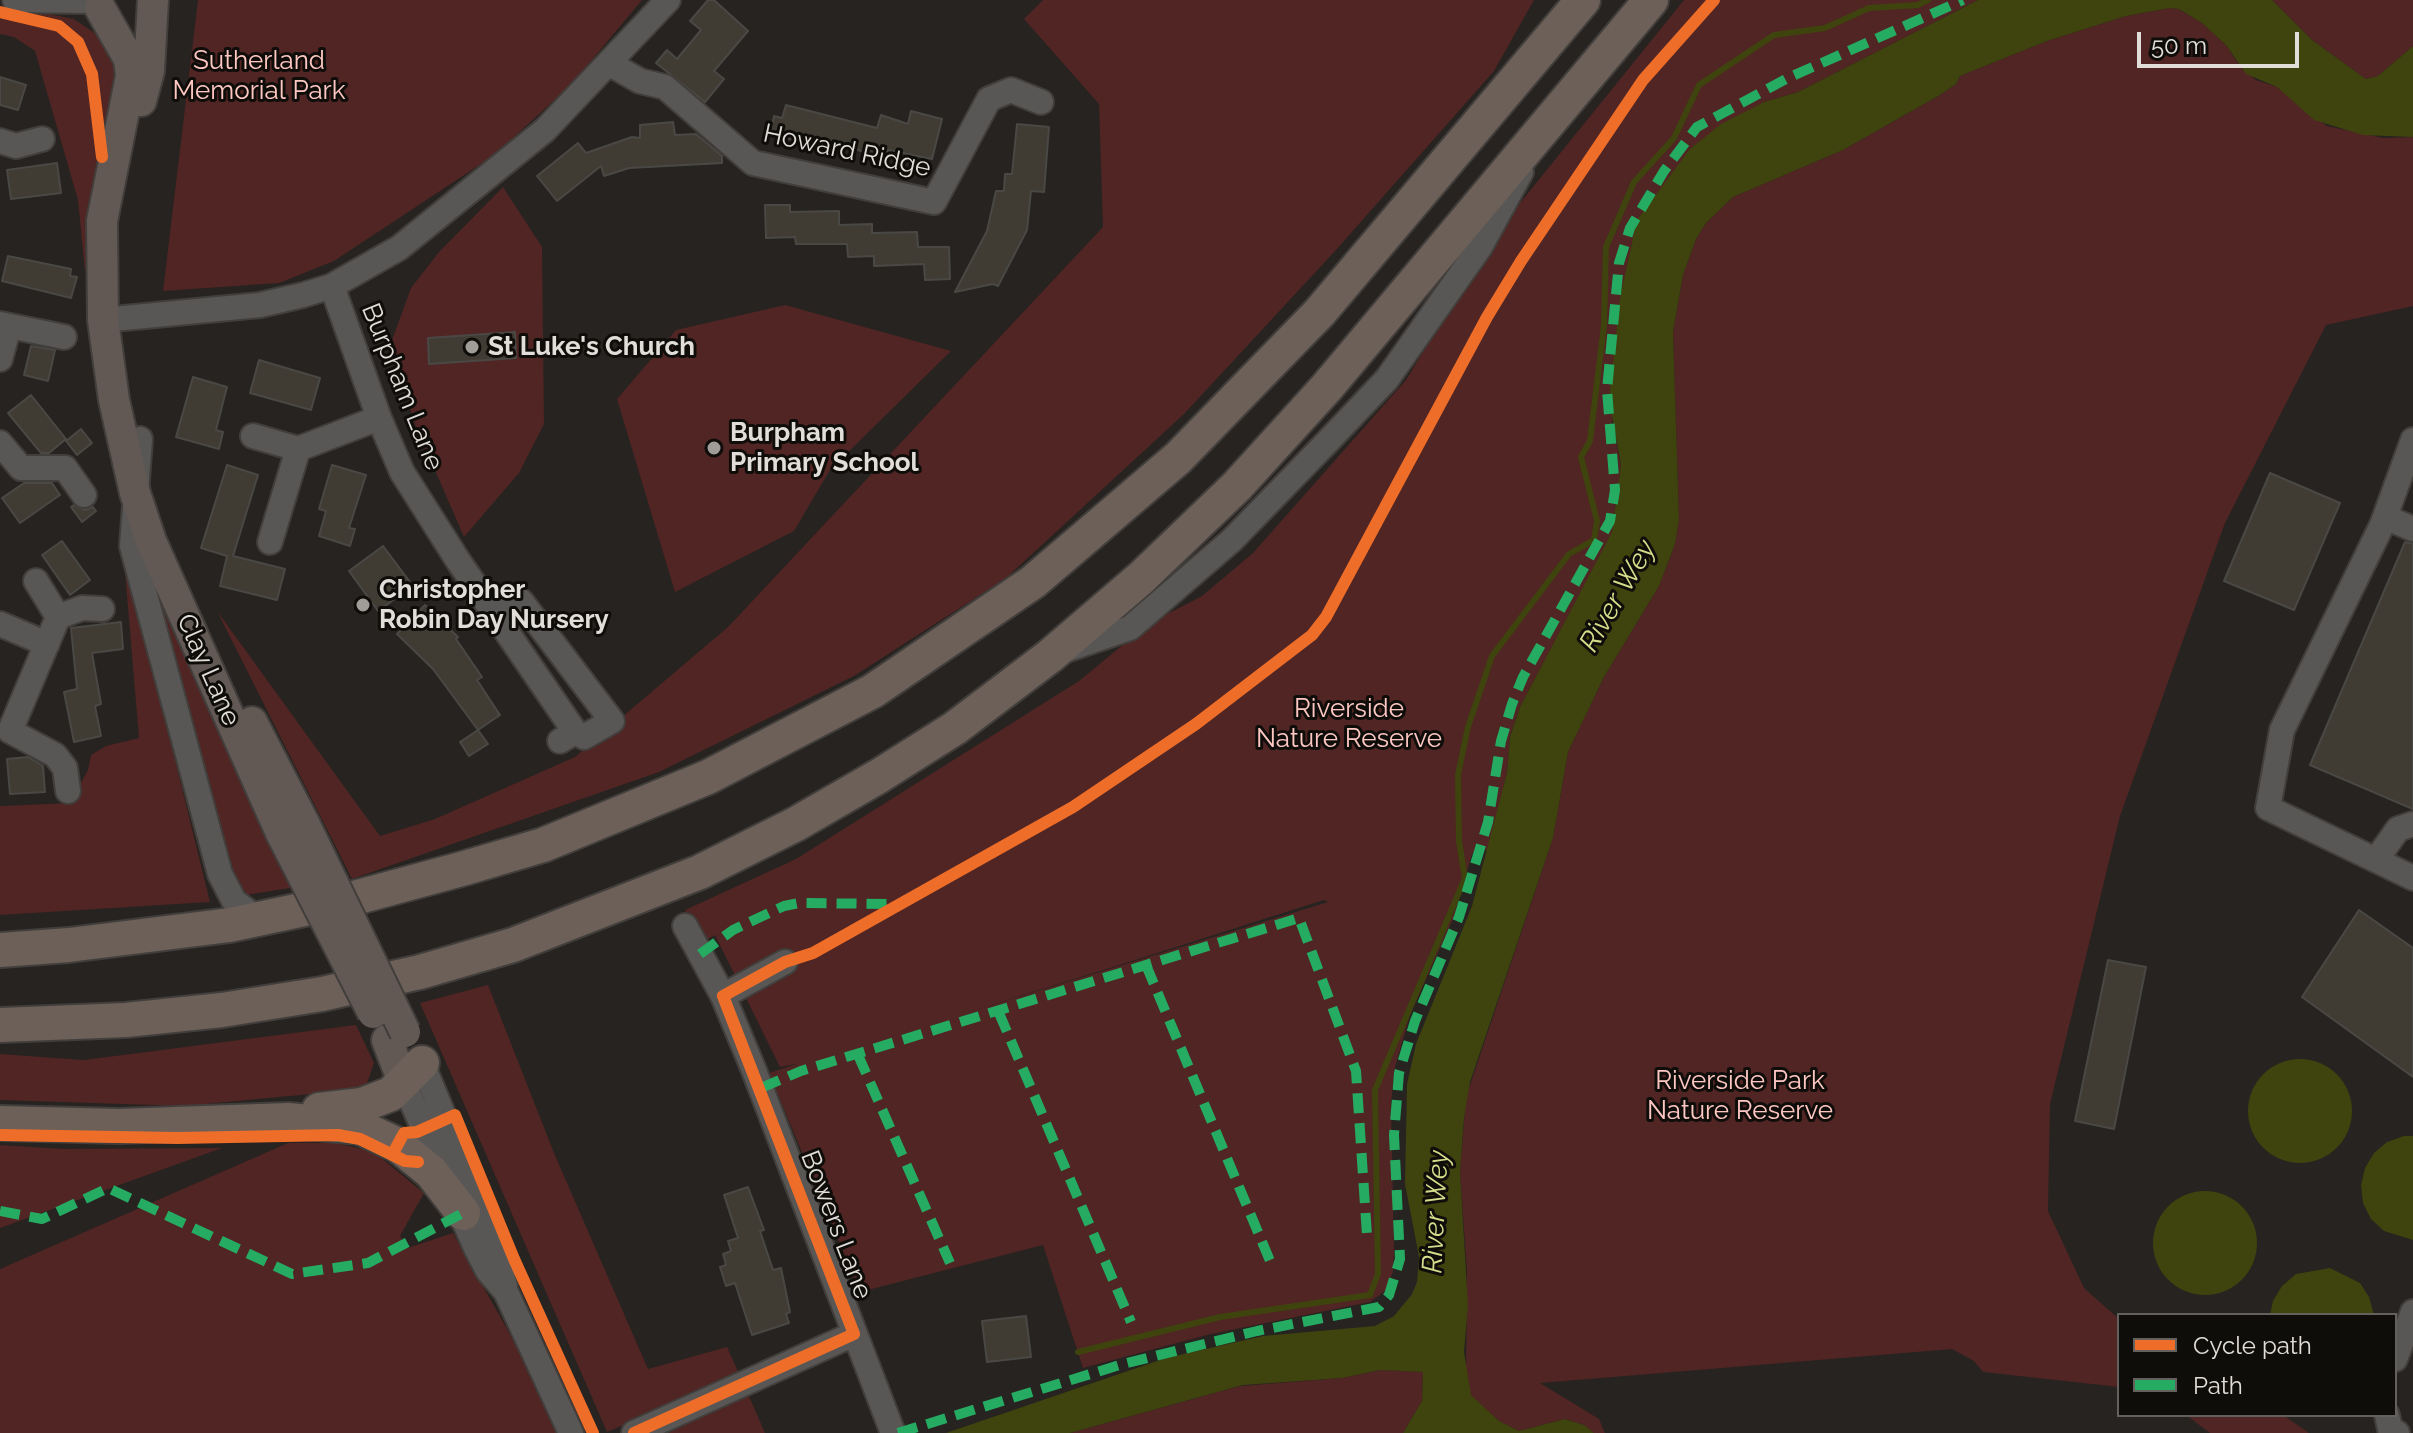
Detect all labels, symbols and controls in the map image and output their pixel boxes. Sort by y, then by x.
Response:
scale bar [2141,16,2303,66]
text: 50 m [2151,31,2207,60]
park label: Sutherland Memorial Park [173,45,345,106]
street label: Howard Ridge [760,118,934,184]
street label: Burpham Lane [354,299,450,475]
place label: St Luke's Church [488,331,695,363]
marker: St Luke's Church [463,338,481,356]
place label: Burpham Primary School [730,417,919,478]
marker: Burpham Primary School [705,439,723,457]
water label: River Wey [1573,534,1663,658]
place label: Christopher Robin Day Nursery [379,574,609,636]
marker: Christopher Robin Day Nursery [354,596,372,614]
street label: Clay Lane [170,609,246,731]
park label: Riverside Nature Reserve [1256,693,1442,754]
park label: Riverside Park Nature Reserve [1647,1065,1833,1126]
street label: Bowers Lane [793,1146,879,1304]
water label: River Wey [1416,1150,1456,1274]
legend [2117,1313,2397,1417]
text: Cycle path [2193,1331,2312,1360]
text: Path [2193,1371,2243,1400]

